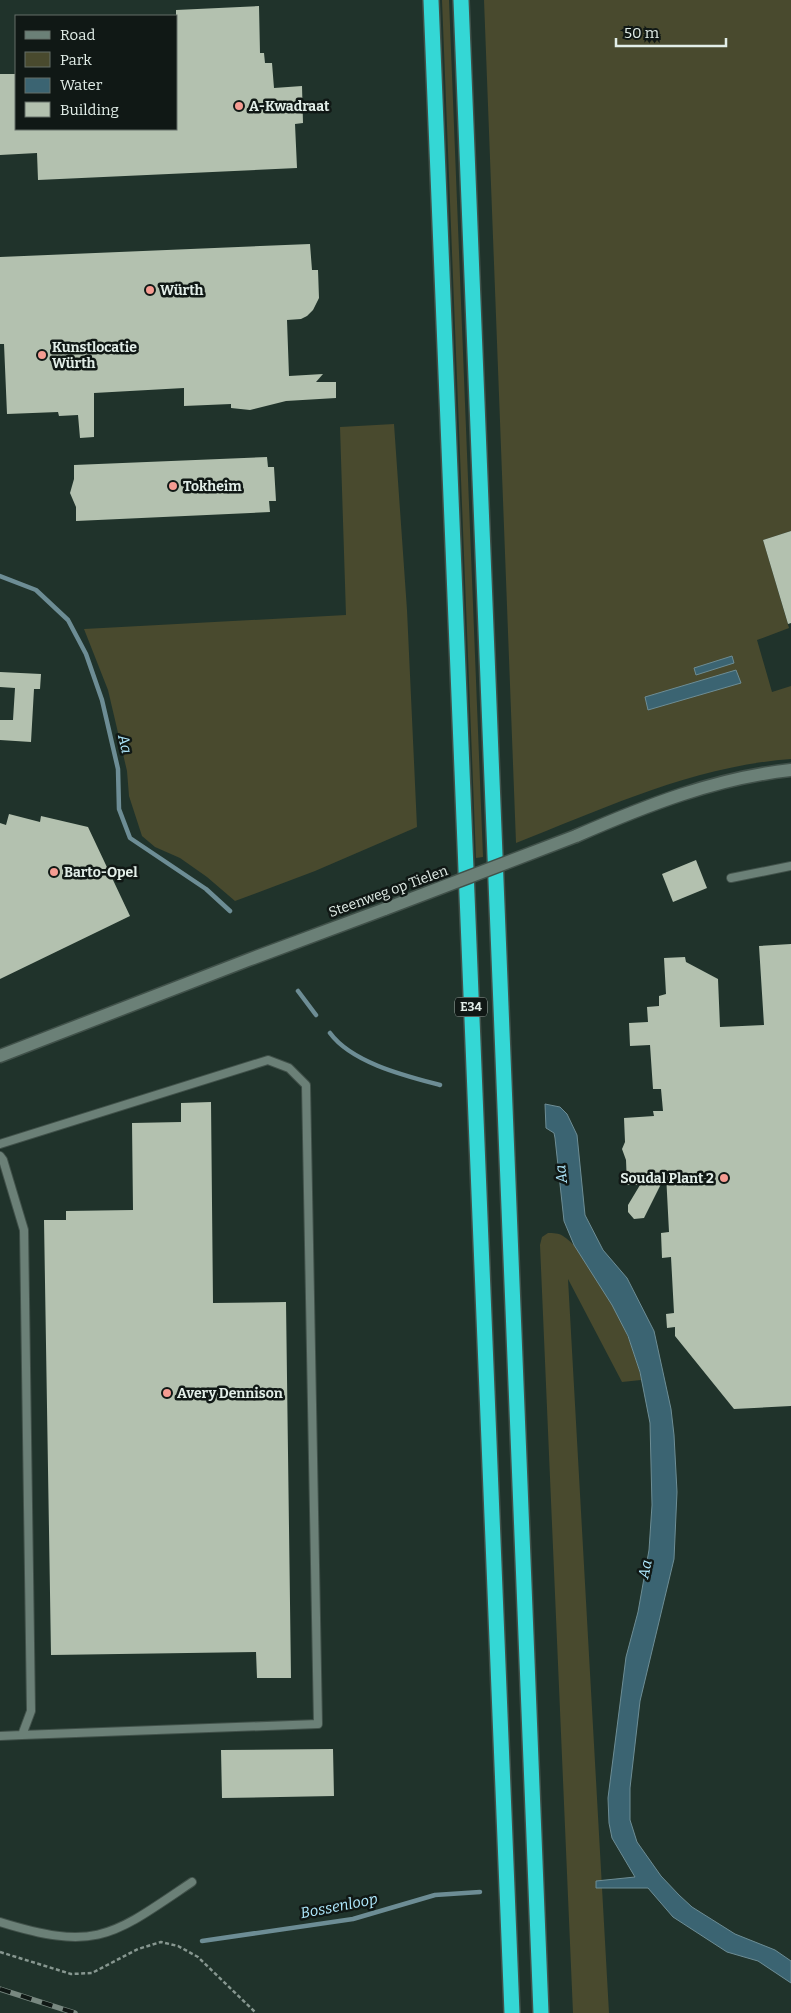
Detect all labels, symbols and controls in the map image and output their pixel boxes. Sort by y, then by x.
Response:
legend [15,15,178,130]
scale bar [616,15,726,47]
text: 50 m [624,24,660,42]
text: Road [60,26,95,44]
text: Park [60,51,92,69]
text: Water [60,76,103,94]
place label: A-Kwadraat [249,98,330,115]
marker: A-Kwadraat [233,100,245,112]
text: Building [60,101,119,119]
place label: Würth [160,282,204,299]
marker: Würth [144,284,156,296]
place label: Kunstlocatie Würth [52,339,137,372]
marker: Kunstlocatie Würth [36,349,48,361]
place label: Tokheim [183,478,242,495]
marker: Tokheim [167,480,179,492]
water label: Aa [114,732,136,755]
street label: Steenweg op Tielen [326,862,450,921]
place label: Barto-Opel [64,864,138,881]
marker: Barto-Opel [48,866,60,878]
road number: E34 [455,998,487,1016]
water label: Aa [551,1164,571,1185]
place label: Soudal Plant 2 [620,1170,714,1187]
marker: Soudal Plant 2 [718,1172,730,1184]
place label: Avery Dennison [177,1385,283,1402]
marker: Avery Dennison [161,1387,173,1399]
water label: Aa [634,1558,656,1581]
water label: Bossenloop [299,1890,379,1922]

